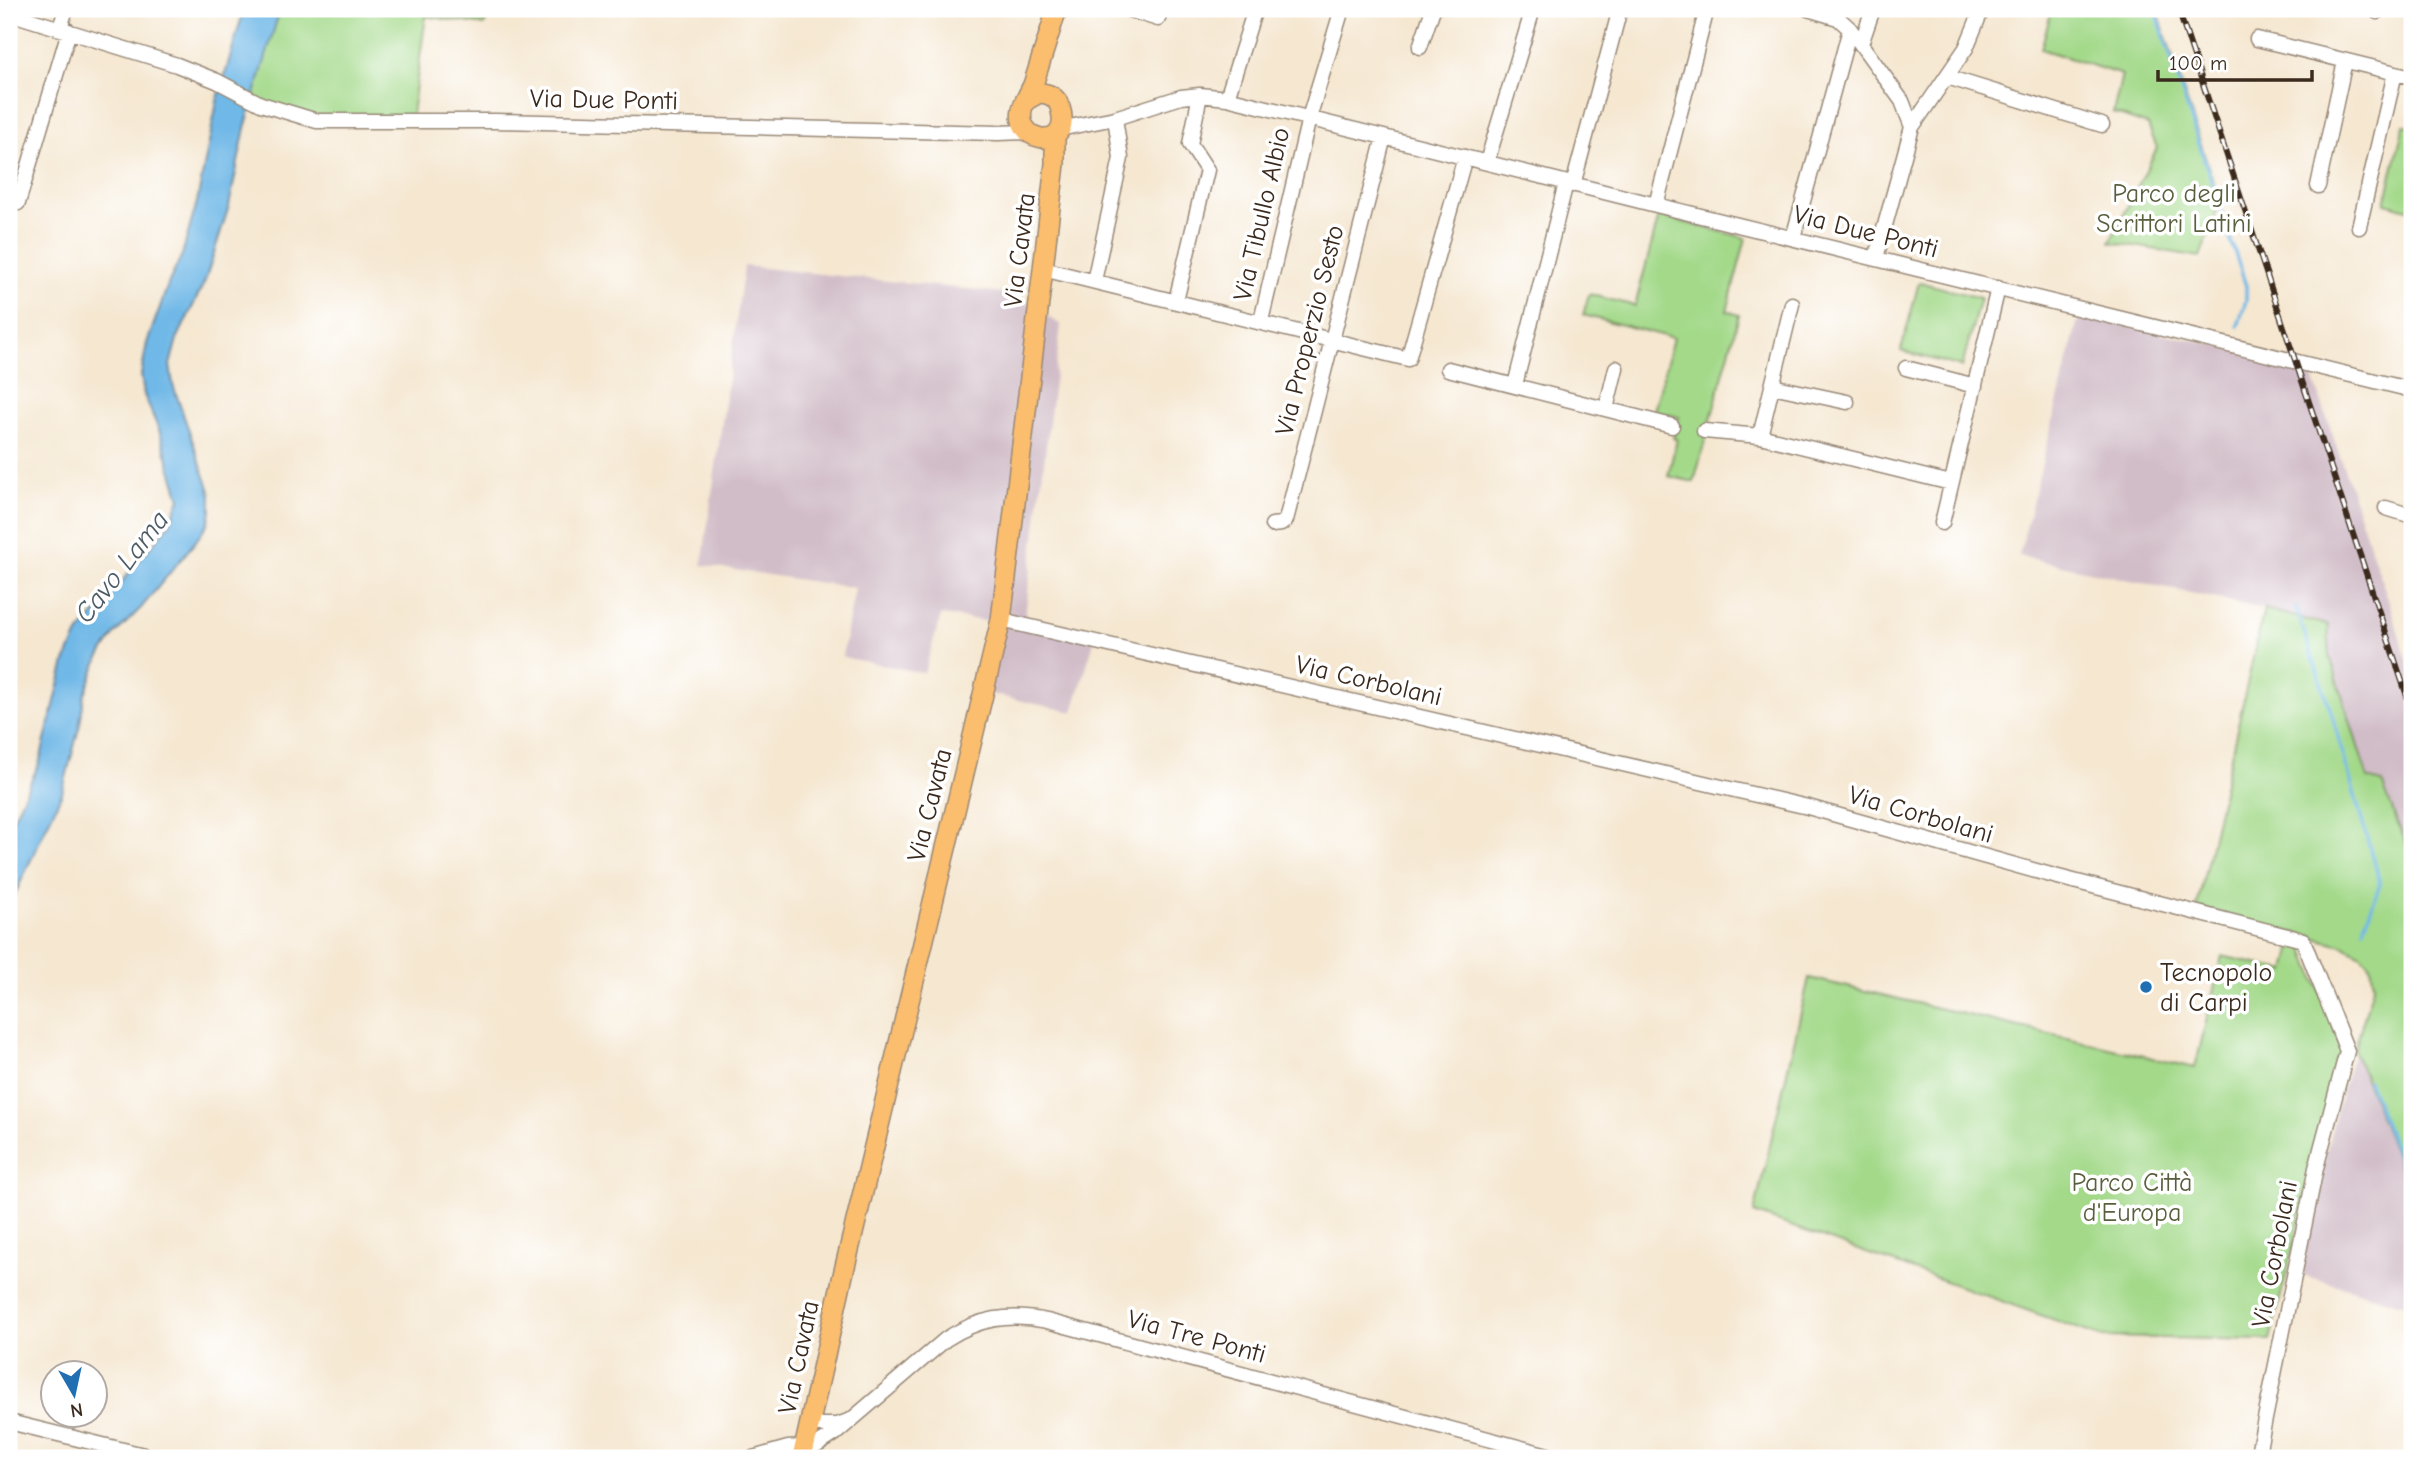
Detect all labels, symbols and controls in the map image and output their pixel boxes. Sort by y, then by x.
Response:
scale bar [2158,38,2312,82]
text: 100 m [2169,51,2227,75]
street label: Via Due Ponti [530,84,678,116]
street label: Via Tibullo Albio [1227,125,1296,304]
park label: Parco degli Scrittori Latini [2096,179,2252,239]
street label: Via Cavata [998,191,1042,309]
street label: Via Due Ponti [1790,199,1941,264]
street label: Via Properzio Sesto [1269,222,1351,438]
water label: Cavo Lama [68,504,175,629]
street label: Via Corbolani [1293,650,1445,712]
street label: Via Cavata [901,746,958,865]
street label: Via Corbolani [1845,780,1996,850]
place label: Tecnopolo di Carpi [2160,958,2272,1018]
marker: Tecnopolo di Carpi [2138,979,2154,995]
park label: Parco Città d'Europa [2072,1168,2192,1228]
street label: Via Corbolani [2246,1178,2304,1330]
street label: Via Cavata [772,1298,826,1417]
street label: Via Tre Ponti [1124,1304,1269,1370]
north arrow [38,1358,108,1428]
text: N [69,1398,84,1422]

